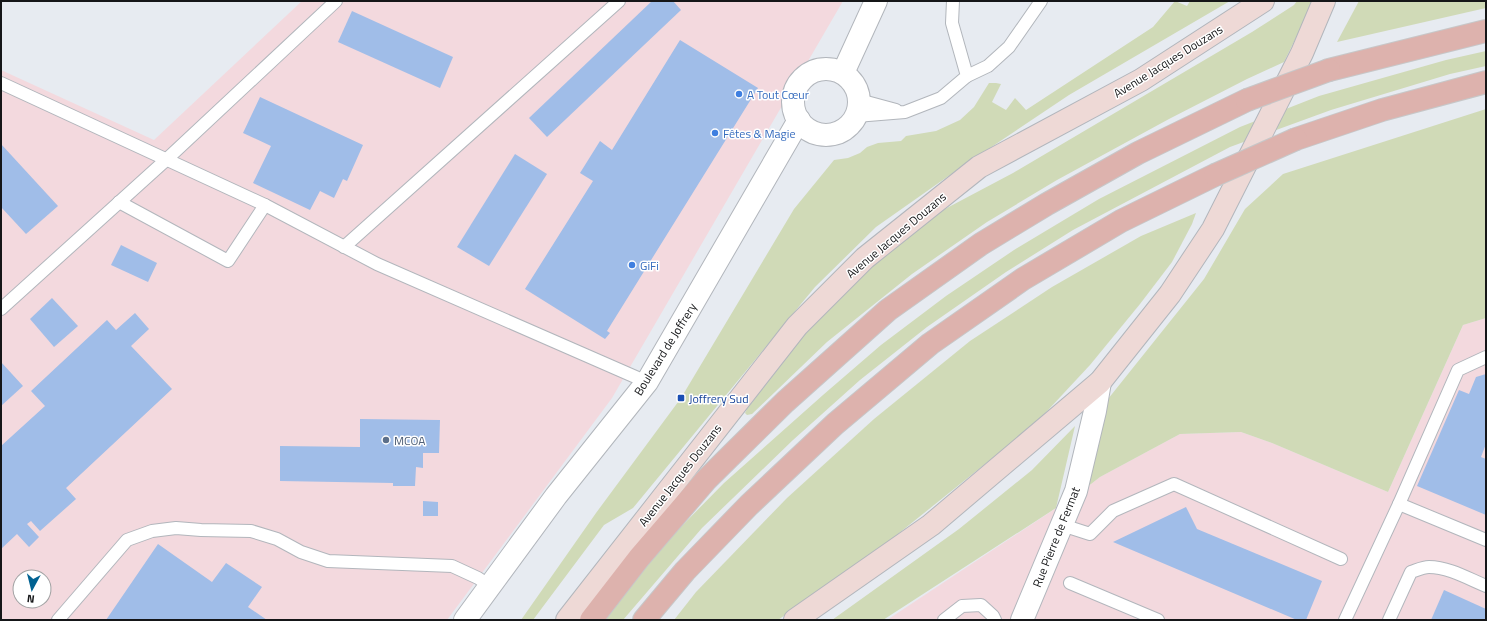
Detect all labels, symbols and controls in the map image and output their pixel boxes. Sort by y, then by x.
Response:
street label: Avenue Jacques Douzans [1110,19,1227,102]
place label: A Tout Cœur [747,85,809,104]
marker: A Tout Cœur [734,89,744,99]
place label: Fêtes & Magie [723,124,795,143]
marker: Fêtes & Magie [710,128,720,138]
street label: Avenue Jacques Douzans [842,187,951,283]
place label: GiFi [640,256,659,275]
marker: GiFi [627,260,637,270]
street label: Boulevard de Joffrery [629,299,701,399]
place label: Joffrery Sud [689,389,749,408]
marker: Joffrery Sud [676,393,686,403]
street label: Avenue Jacques Douzans [634,419,726,530]
place label: MCOA [394,431,425,450]
marker: MCOA [381,435,391,445]
street label: Rue Pierre de Fermat [1027,483,1085,590]
north arrow [12,569,52,609]
text: N [26,591,36,607]

